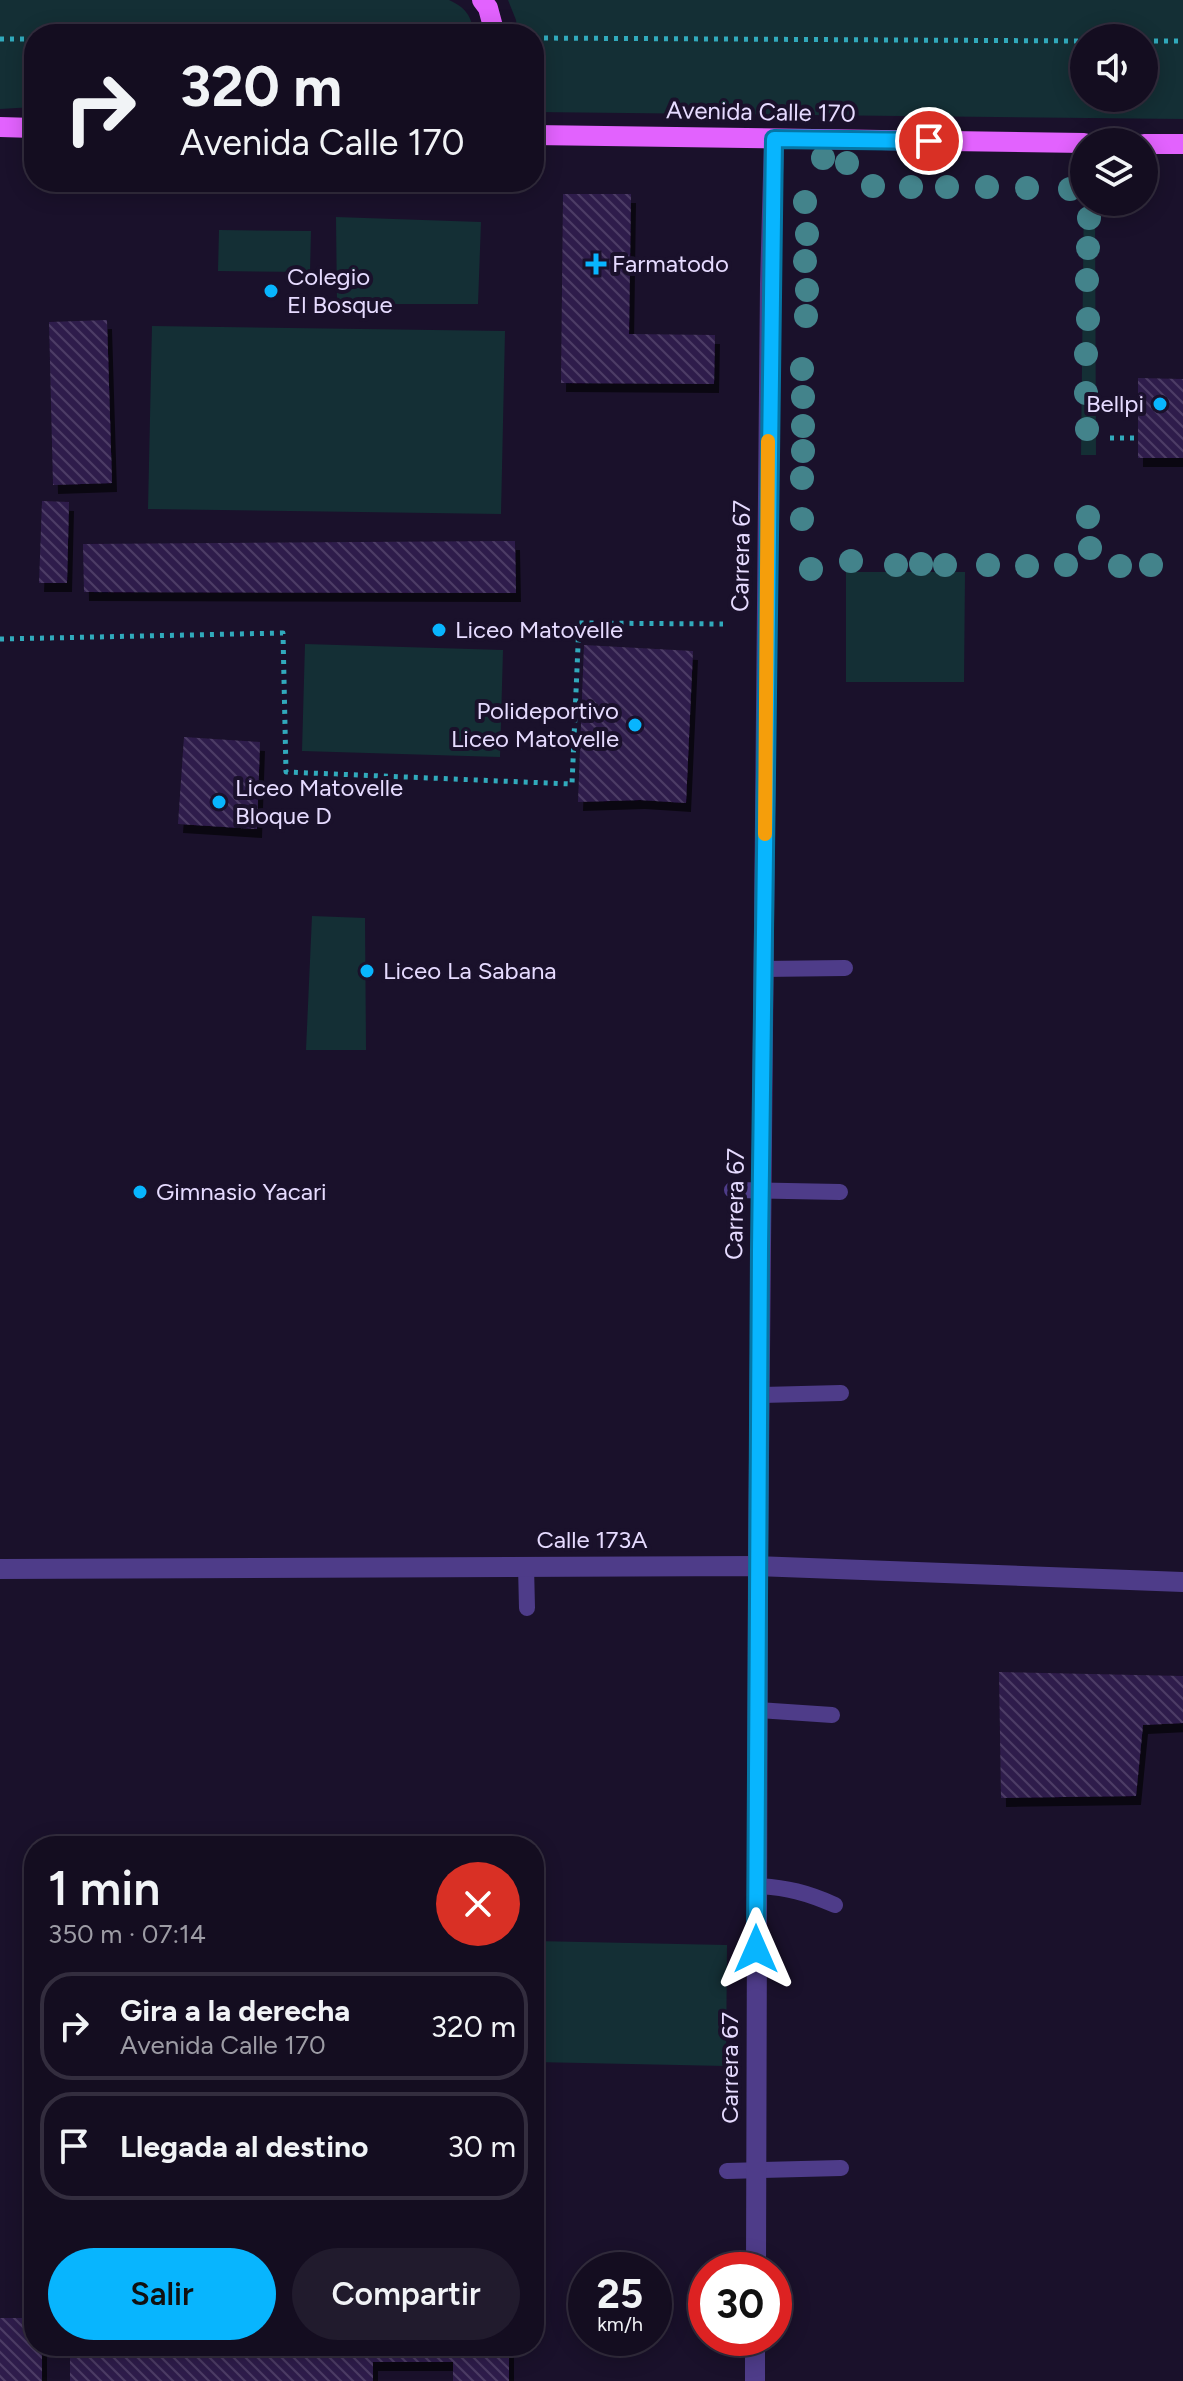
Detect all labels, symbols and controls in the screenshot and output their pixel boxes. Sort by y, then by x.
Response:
map controls [1070,24,1158,216]
button: sound [1070,24,1158,112]
text: 320 m [180,53,342,120]
icon: right [48,56,152,160]
street label: Avenida Calle 170 [666,95,856,128]
pin [895,107,963,175]
icon: arrive [907,119,951,163]
text: Avenida Calle 170 [180,121,465,164]
button: layers [1070,128,1158,216]
place label: Farmatodo [612,249,729,278]
marker: Farmatodo [587,255,605,273]
place label: Colegio El Bosque [287,262,393,319]
marker: Colegio El Bosque [262,282,280,300]
place label: Bellpi [1086,389,1144,418]
marker: Bellpi [1151,395,1169,413]
street label: Carrera 67 [725,500,756,612]
place label: Liceo Matovelle [455,615,623,644]
marker: Liceo Matovelle [430,621,448,639]
place label: Polideportivo Liceo Matovelle [451,696,619,753]
marker: Polideportivo Liceo Matovelle [626,716,644,734]
place label: Liceo Matovelle Bloque D [235,773,403,830]
marker: Liceo Matovelle Bloque D [210,793,228,811]
place label: Liceo La Sabana [383,956,557,985]
marker: Liceo La Sabana [358,962,376,980]
street label: Carrera 67 [719,1148,750,1260]
place label: Gimnasio Yacari [156,1177,327,1206]
marker: Gimnasio Yacari [131,1183,149,1201]
street label: Calle 173A [536,1525,648,1554]
text: 1 min [48,1859,160,1917]
button: close [436,1862,520,1946]
position arrow [714,1907,798,1991]
text: 350 m · 07:14 [48,1918,206,1950]
text: Gira a la derecha [120,1992,350,2029]
icon: right [52,2004,96,2048]
text: 320 m [431,2008,516,2045]
street label: Carrera 67 [715,2012,744,2124]
text: Avenida Calle 170 [120,2029,326,2061]
icon: arrive [52,2124,96,2168]
text: Llegada al destino [120,2128,368,2165]
text: 30 m [448,2128,516,2165]
button: Salir [48,2248,276,2340]
button: Compartir [292,2248,520,2340]
speed limit sign: 30 [688,2252,792,2356]
text: 25 [597,2270,643,2318]
text: km/h [597,2312,643,2336]

